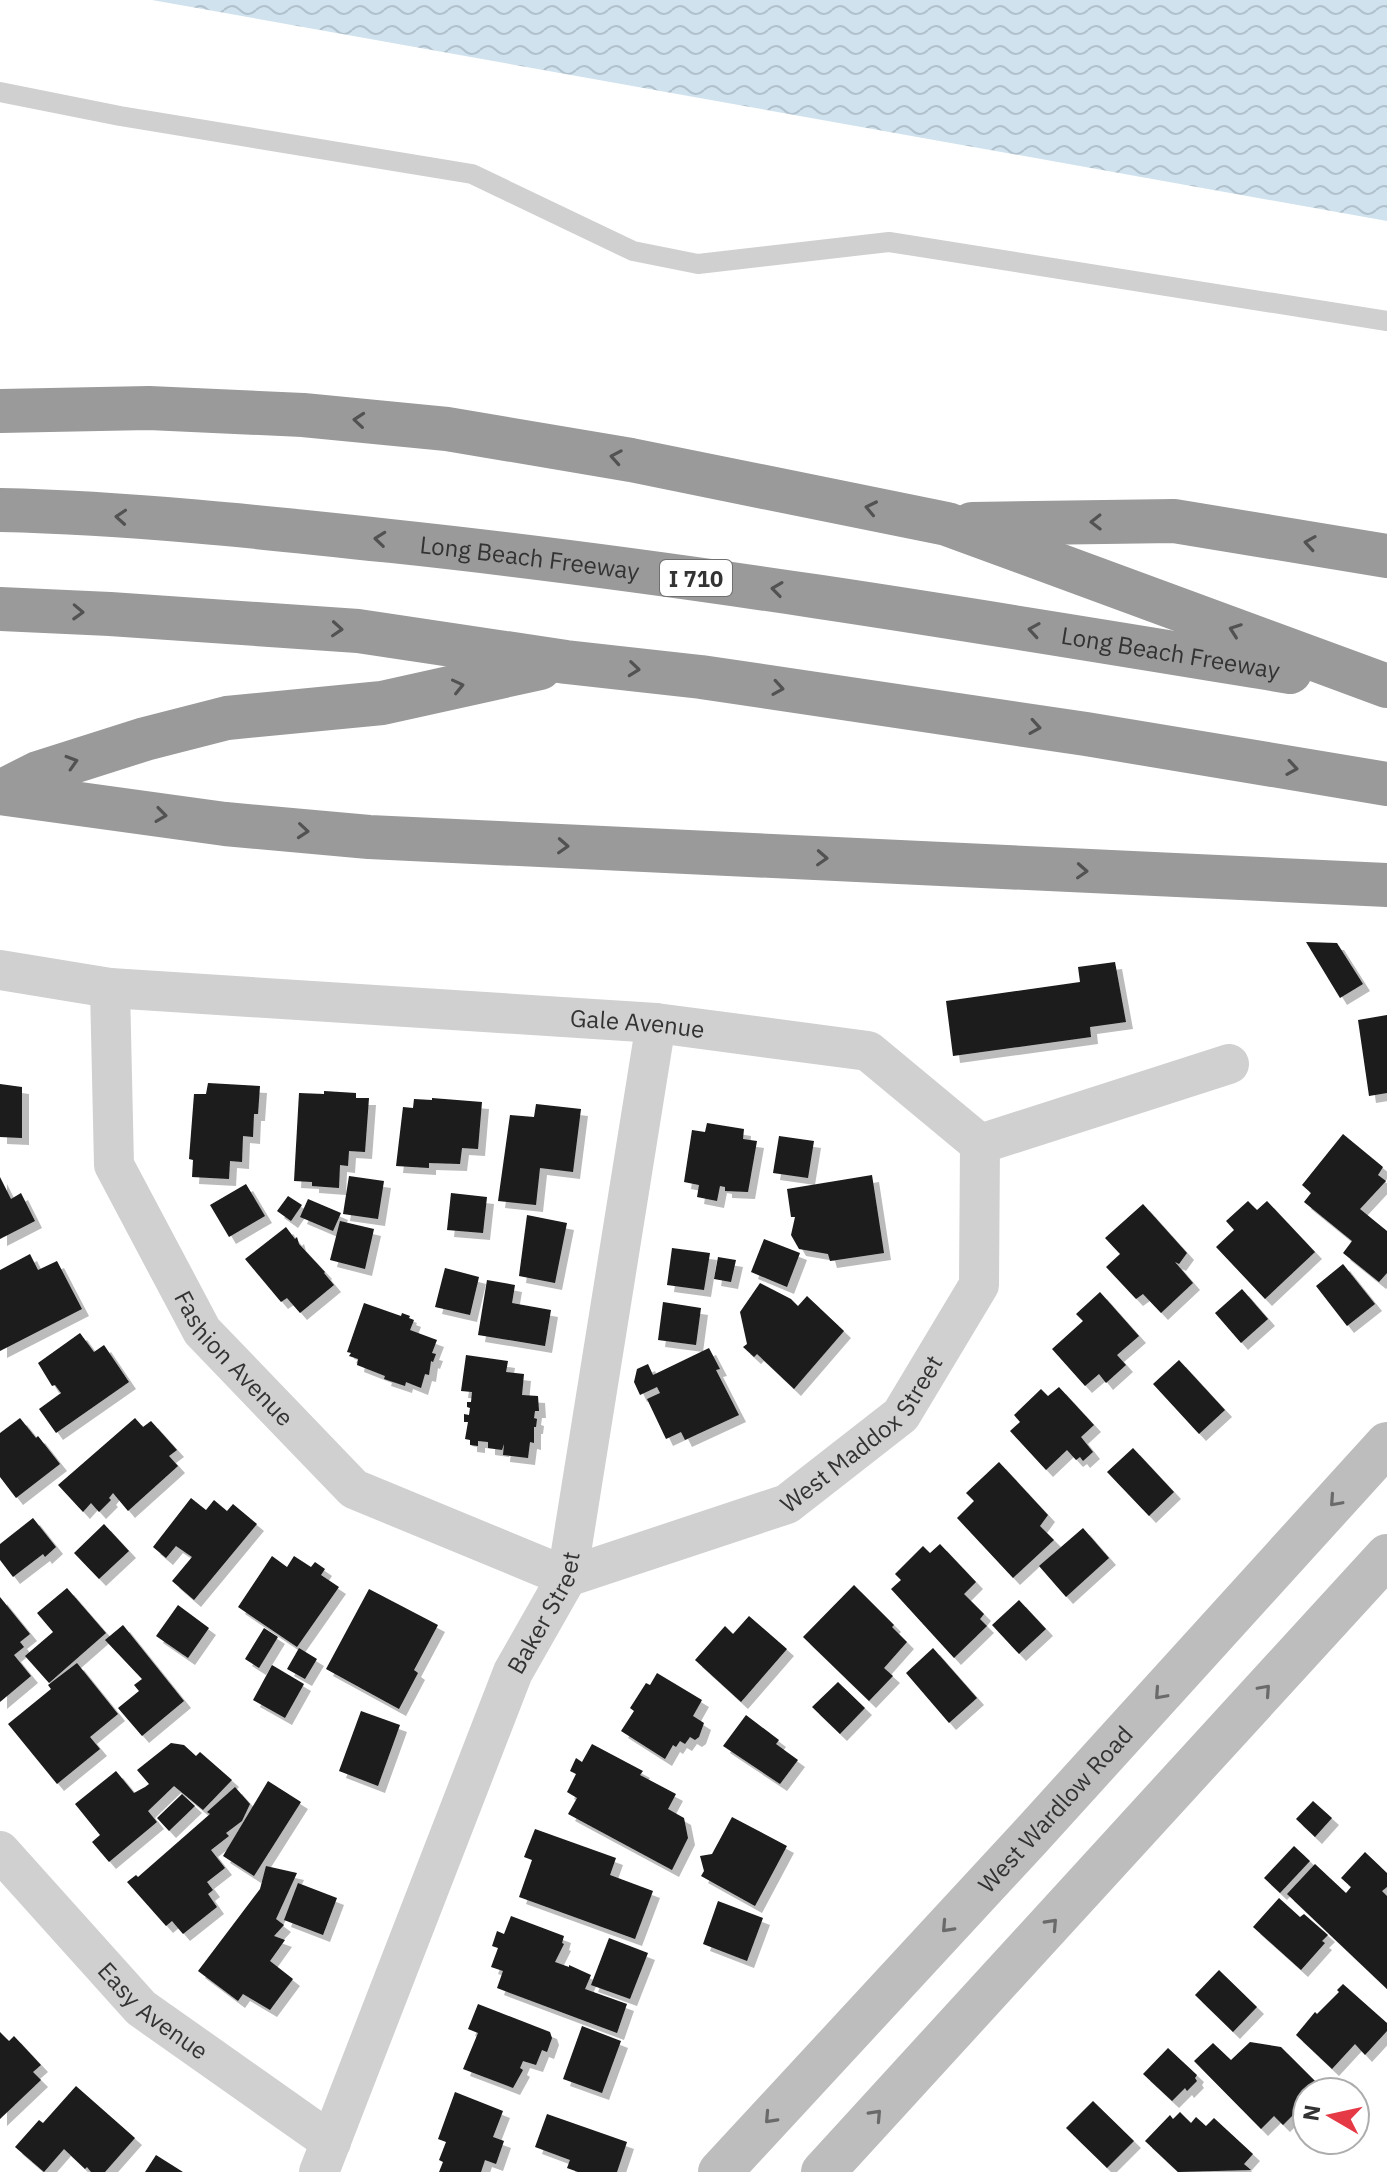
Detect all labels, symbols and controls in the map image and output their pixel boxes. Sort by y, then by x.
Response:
one-way arrow [352,412,365,429]
one-way arrow [609,449,623,466]
one-way arrow [864,500,878,517]
one-way arrow [114,509,127,526]
one-way arrow [1089,513,1102,531]
street label: Long Beach Freeway [418,528,642,587]
one-way arrow [373,531,386,548]
one-way arrow [1303,535,1317,552]
road number: I 710 [660,560,732,596]
one-way arrow [770,581,784,598]
one-way arrow [72,604,85,621]
street label: Long Beach Freeway [1059,619,1282,686]
one-way arrow [331,620,344,637]
one-way arrow [1027,622,1040,639]
one-way arrow [1229,624,1243,640]
one-way arrow [628,661,641,678]
one-way arrow [451,678,465,695]
one-way arrow [771,679,785,696]
one-way arrow [1029,718,1042,735]
one-way arrow [64,755,78,771]
one-way arrow [1285,759,1299,776]
one-way arrow [154,806,167,823]
one-way arrow [297,822,310,839]
one-way arrow [557,837,570,854]
one-way arrow [816,849,829,866]
one-way arrow [1076,862,1089,879]
street label: Gale Avenue [569,1002,707,1045]
street label: Fashion Avenue [167,1285,301,1433]
street label: West Maddox Street [773,1349,949,1520]
one-way arrow [1330,1492,1344,1507]
street label: Baker Street [499,1549,587,1679]
one-way arrow [1155,1684,1170,1699]
one-way arrow [1256,1685,1271,1699]
street label: West Wardlow Road [971,1719,1140,1899]
one-way arrow [941,1918,956,1932]
one-way arrow [1043,1919,1058,1933]
street label: Easy Avenue [91,1955,215,2067]
north arrow [1291,2076,1371,2156]
text: N [1295,2103,1326,2123]
one-way arrow [765,2109,780,2123]
one-way arrow [866,2109,880,2124]

